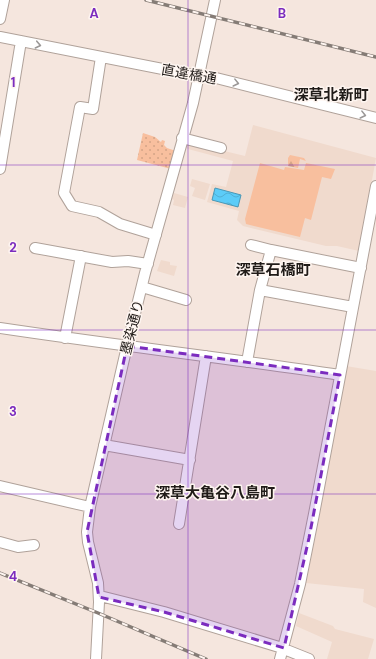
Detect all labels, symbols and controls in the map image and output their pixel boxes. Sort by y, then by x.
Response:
text: A [89,5,99,22]
text: B [278,5,286,22]
one-way arrow [35,40,41,48]
street label: 直違橋通 [160,60,218,88]
text: 1 [11,74,15,91]
one-way arrow [233,78,240,87]
district label: 深草北新町 [293,85,369,105]
one-way arrow [359,110,366,118]
text: 2 [9,239,17,256]
district label: 深草石橋町 [235,260,311,280]
street label: 墨染通り [116,298,148,356]
text: 3 [9,403,17,420]
district label: 深草大亀谷八島町 [155,483,275,503]
text: 4 [9,568,17,585]

